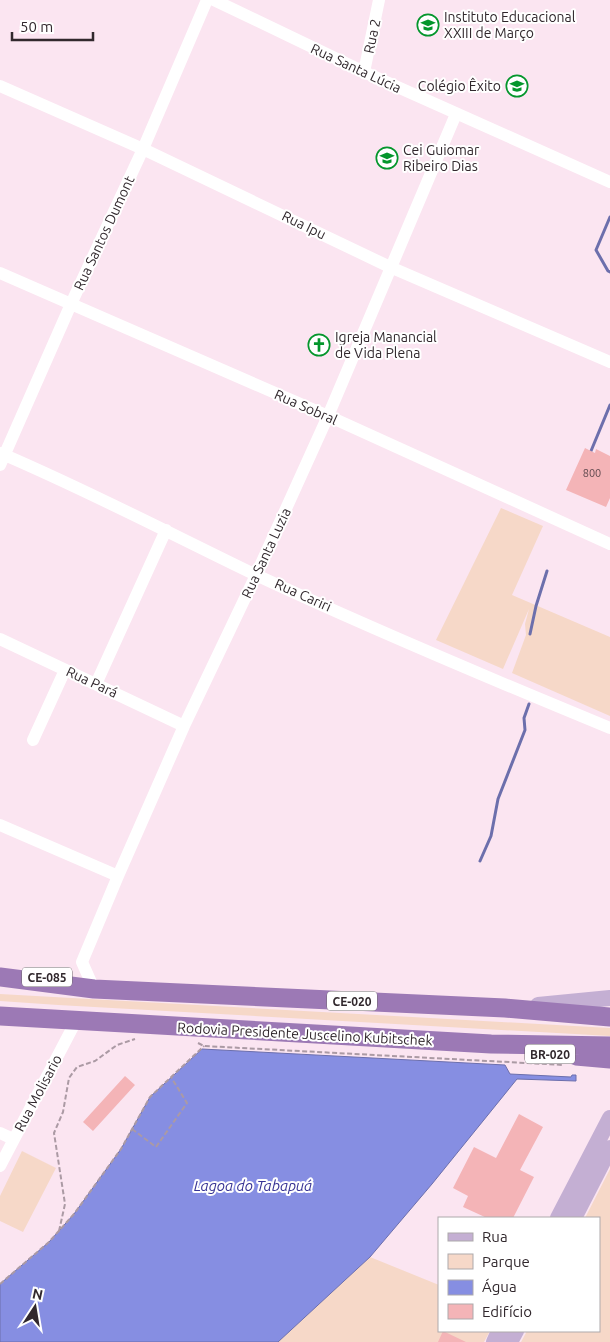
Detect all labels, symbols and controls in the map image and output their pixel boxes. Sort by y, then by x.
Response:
place label: Instituto Educacional XXIII de Março [444,9,576,41]
scale bar [12,10,94,42]
school or university icon: Instituto Educacional XXIII de Março [416,13,440,37]
street label: Rua 2 [361,17,383,55]
text: 50 m [20,18,53,35]
street label: Rua Santa Lúcia [308,40,404,96]
school or university icon: Colégio Êxito [505,74,529,98]
place label: Colégio Êxito [418,77,501,94]
place label: Cei Guiomar Ribeiro Dias [403,142,480,174]
school or university icon: Cei Guiomar Ribeiro Dias [375,146,399,170]
street label: Rua Santos Dumont [70,173,138,293]
street label: Rua Ipu [279,208,329,242]
place label: Igreja Manancial de Vida Plena [335,329,437,361]
church icon: Igreja Manancial de Vida Plena [307,333,331,357]
street label: Rua Sobral [272,386,340,428]
house number: 800 [583,467,601,479]
street label: Rua Santa Luzia [238,505,294,601]
street label: Rua Cariri [272,575,334,615]
street label: Rua Pará [64,663,120,701]
road number: CE-085 [22,968,72,986]
road number: CE-020 [327,991,377,1010]
street label: Rodovia Presidente Juscelino Kubitschek [177,1019,433,1049]
road number: BR-020 [525,1044,575,1064]
street label: Rua Molisario [11,1052,65,1134]
water label: Lagoa do Tabapuá [194,1177,312,1194]
legend [438,1217,600,1332]
text: Rua [482,1228,508,1245]
text: Parque [482,1253,530,1270]
text: Água [482,1278,517,1295]
north arrow [10,1282,60,1332]
text: N [31,1285,44,1303]
text: Edifício [482,1303,532,1320]

